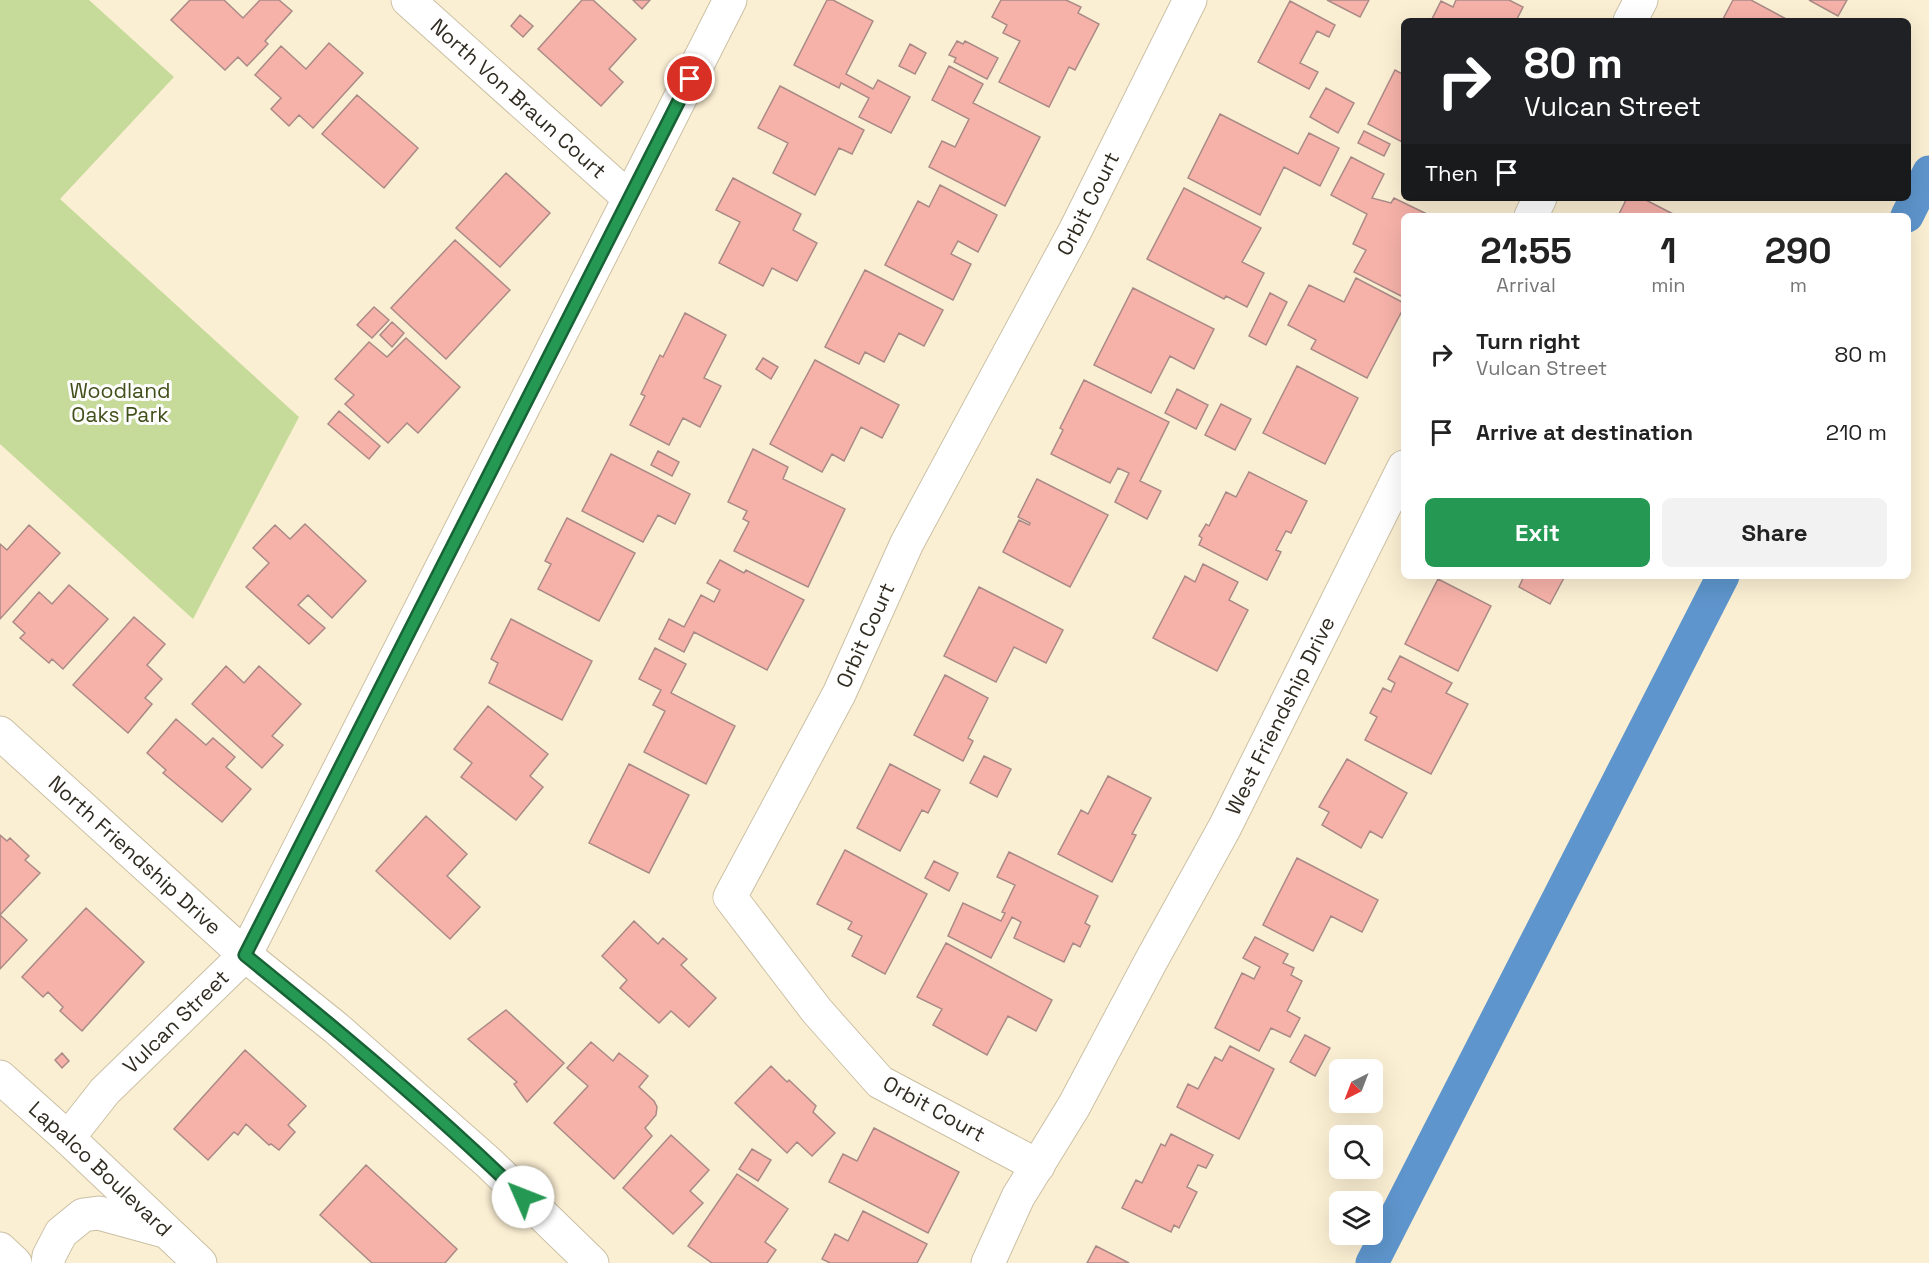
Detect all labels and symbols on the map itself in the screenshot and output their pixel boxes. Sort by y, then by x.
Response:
street label: North Von Braun Court [425,12,612,184]
pin [664,53,715,104]
street label: Orbit Court [1050,147,1125,260]
park label: Woodland Oaks Park [69,377,171,428]
street label: Orbit Court [830,578,900,692]
street label: West Friendship Drive [1219,612,1341,819]
street label: North Friendship Drive [43,769,227,940]
street label: Vulcan Street [117,964,235,1079]
north arrow [1329,1059,1383,1113]
street label: Orbit Court [878,1069,990,1148]
street label: Lapalco Boulevard [23,1095,178,1242]
position arrow [491,1165,555,1229]

